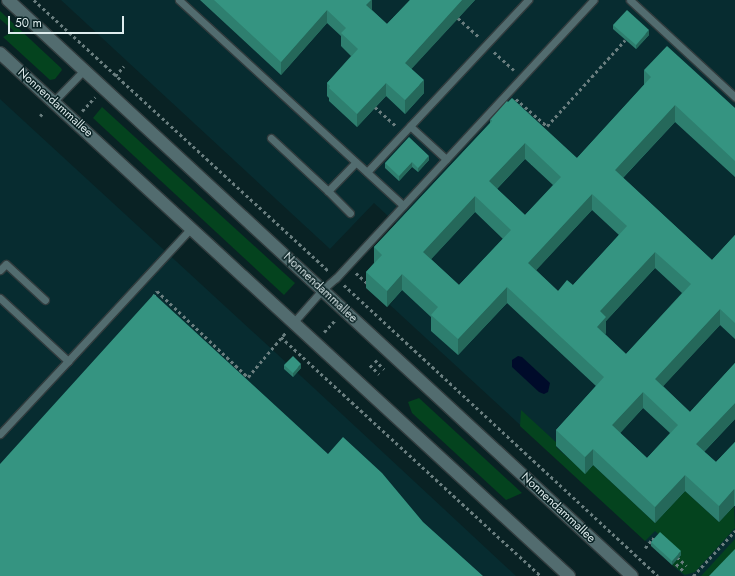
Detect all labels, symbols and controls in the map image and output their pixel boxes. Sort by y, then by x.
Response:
scale bar [10,8,126,34]
text: 50 m [15,14,42,32]
street label: Nonnendammallee [15,66,95,140]
street label: Nonnendammallee [280,250,360,326]
street label: Nonnendammallee [518,470,598,546]

